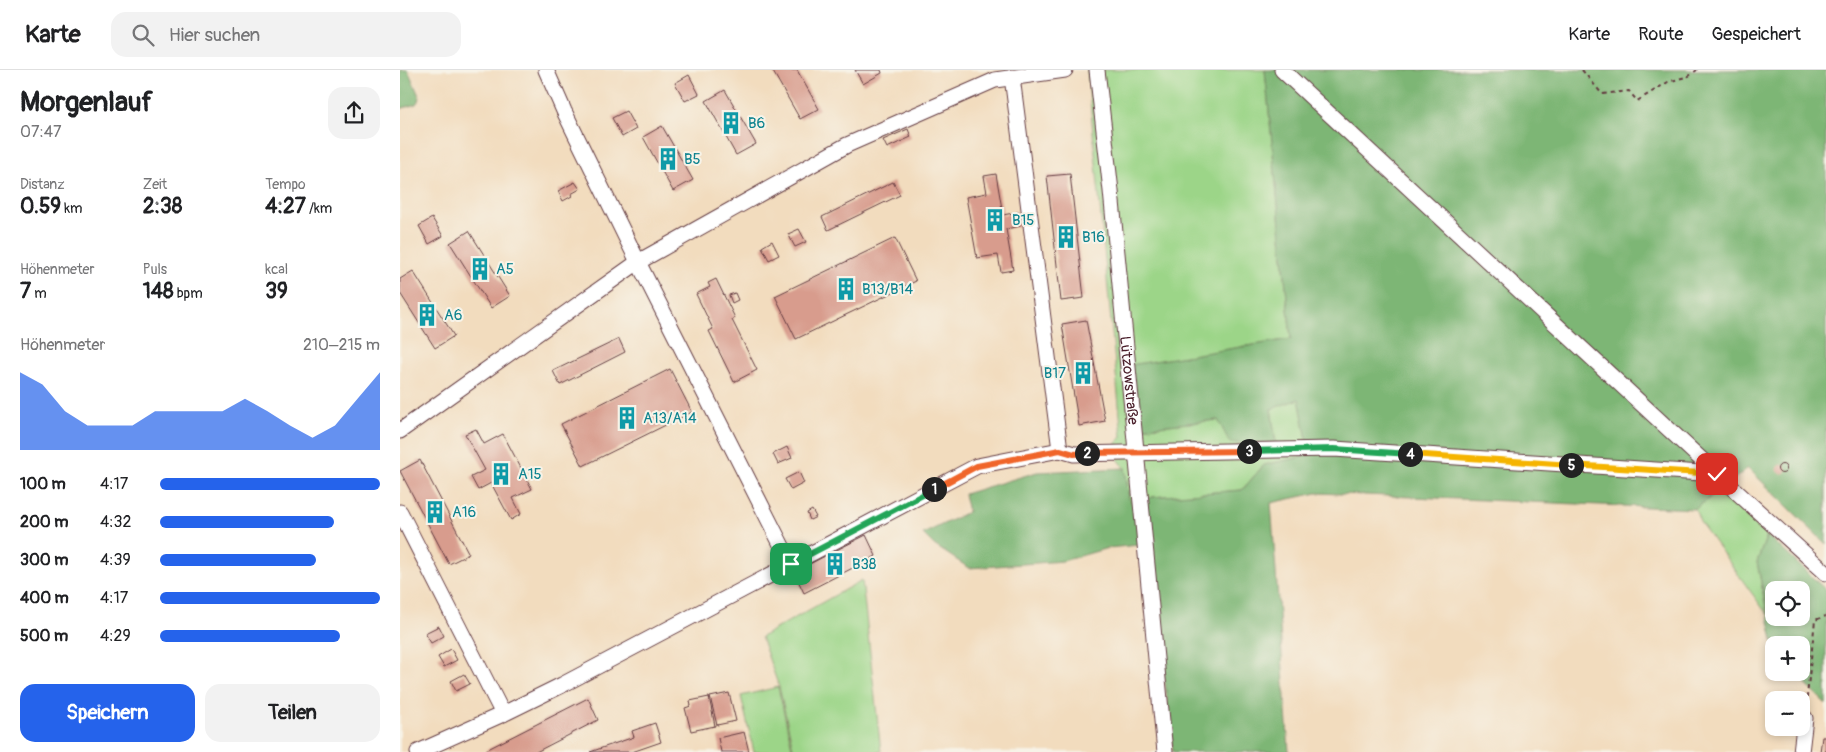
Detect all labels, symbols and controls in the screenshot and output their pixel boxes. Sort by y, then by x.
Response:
search box [111,12,461,57]
text: Karte [25,20,81,49]
icon: search [129,21,157,49]
text: Hier suchen [169,23,260,47]
text: Karte [1568,23,1610,46]
text: Route [1638,23,1683,46]
text: Gespeichert [1711,23,1801,46]
text: Morgenlauf [20,85,153,120]
button: share [328,87,380,139]
building icon: B6 [718,110,744,136]
place label: B6 [748,114,765,133]
text: 07:47 [20,122,61,142]
building icon: B5 [655,146,681,172]
place label: B5 [684,150,701,169]
text: Distanz [20,176,64,193]
text: Zeit [143,176,167,193]
text: Tempo [265,176,306,193]
text: 0.59 [20,193,61,220]
text: 2:38 [143,193,182,220]
text: 4:27 [265,193,306,220]
text: km [61,200,82,217]
text: /km [306,200,332,217]
building icon: B15 [982,207,1008,233]
place label: B15 [1012,211,1035,230]
building icon: B16 [1053,224,1079,250]
place label: B16 [1082,228,1105,247]
building icon: A5 [467,256,493,282]
place label: A5 [496,260,514,279]
text: Höhenmeter [20,261,95,278]
text: Puls [143,261,167,278]
text: kcal [265,261,288,278]
building icon: B13/B14 [833,276,859,302]
text: 7 [20,278,31,305]
text: 148 [143,278,174,305]
text: 39 [265,278,288,305]
place label: B13/B14 [862,280,913,299]
text: m [31,285,47,302]
text: bpm [174,285,203,302]
building icon: A6 [414,302,440,328]
place label: A6 [444,306,462,325]
text: Höhenmeter [20,335,105,355]
text: 210–215 m [303,335,380,355]
street label: Lützowstraße [1116,335,1143,426]
building icon: B17 [1070,360,1096,386]
place label: B17 [1044,364,1066,383]
building icon: A13/A14 [614,405,640,431]
place label: A13/A14 [643,409,697,428]
pin: 3 [1236,438,1262,464]
pin: 2 [1074,440,1100,466]
pin: 4 [1398,442,1422,466]
text: 3 [1246,443,1253,460]
text: 2 [1084,445,1091,462]
text: 4 [1406,446,1415,463]
pin: 5 [1558,452,1584,478]
pin [1696,453,1738,495]
text: 5 [1568,457,1575,474]
icon: check [1703,460,1731,488]
building icon: A15 [488,461,514,487]
place label: A15 [518,465,542,484]
text: 100 m [20,474,66,494]
text: 4:17 [100,474,128,494]
pin: 1 [922,476,946,502]
text: 1 [932,481,937,498]
building icon: A16 [422,499,448,525]
place label: A16 [452,503,476,522]
text: 200 m [20,512,68,532]
text: 4:32 [100,512,131,532]
pin [770,543,812,585]
text: 300 m [20,550,68,570]
text: 4:39 [100,550,131,570]
icon: arrive [777,550,805,578]
building icon: B38 [822,551,848,577]
place label: B38 [852,555,877,574]
map controls [1765,581,1810,736]
button: locate [1765,581,1810,626]
text: 400 m [20,588,69,608]
text: 4:17 [100,588,128,608]
text: 500 m [20,626,68,646]
text: 4:29 [100,626,131,646]
button: + [1765,636,1810,681]
button: Speichern [20,684,195,742]
button: Teilen [205,684,380,742]
button: − [1765,691,1810,736]

